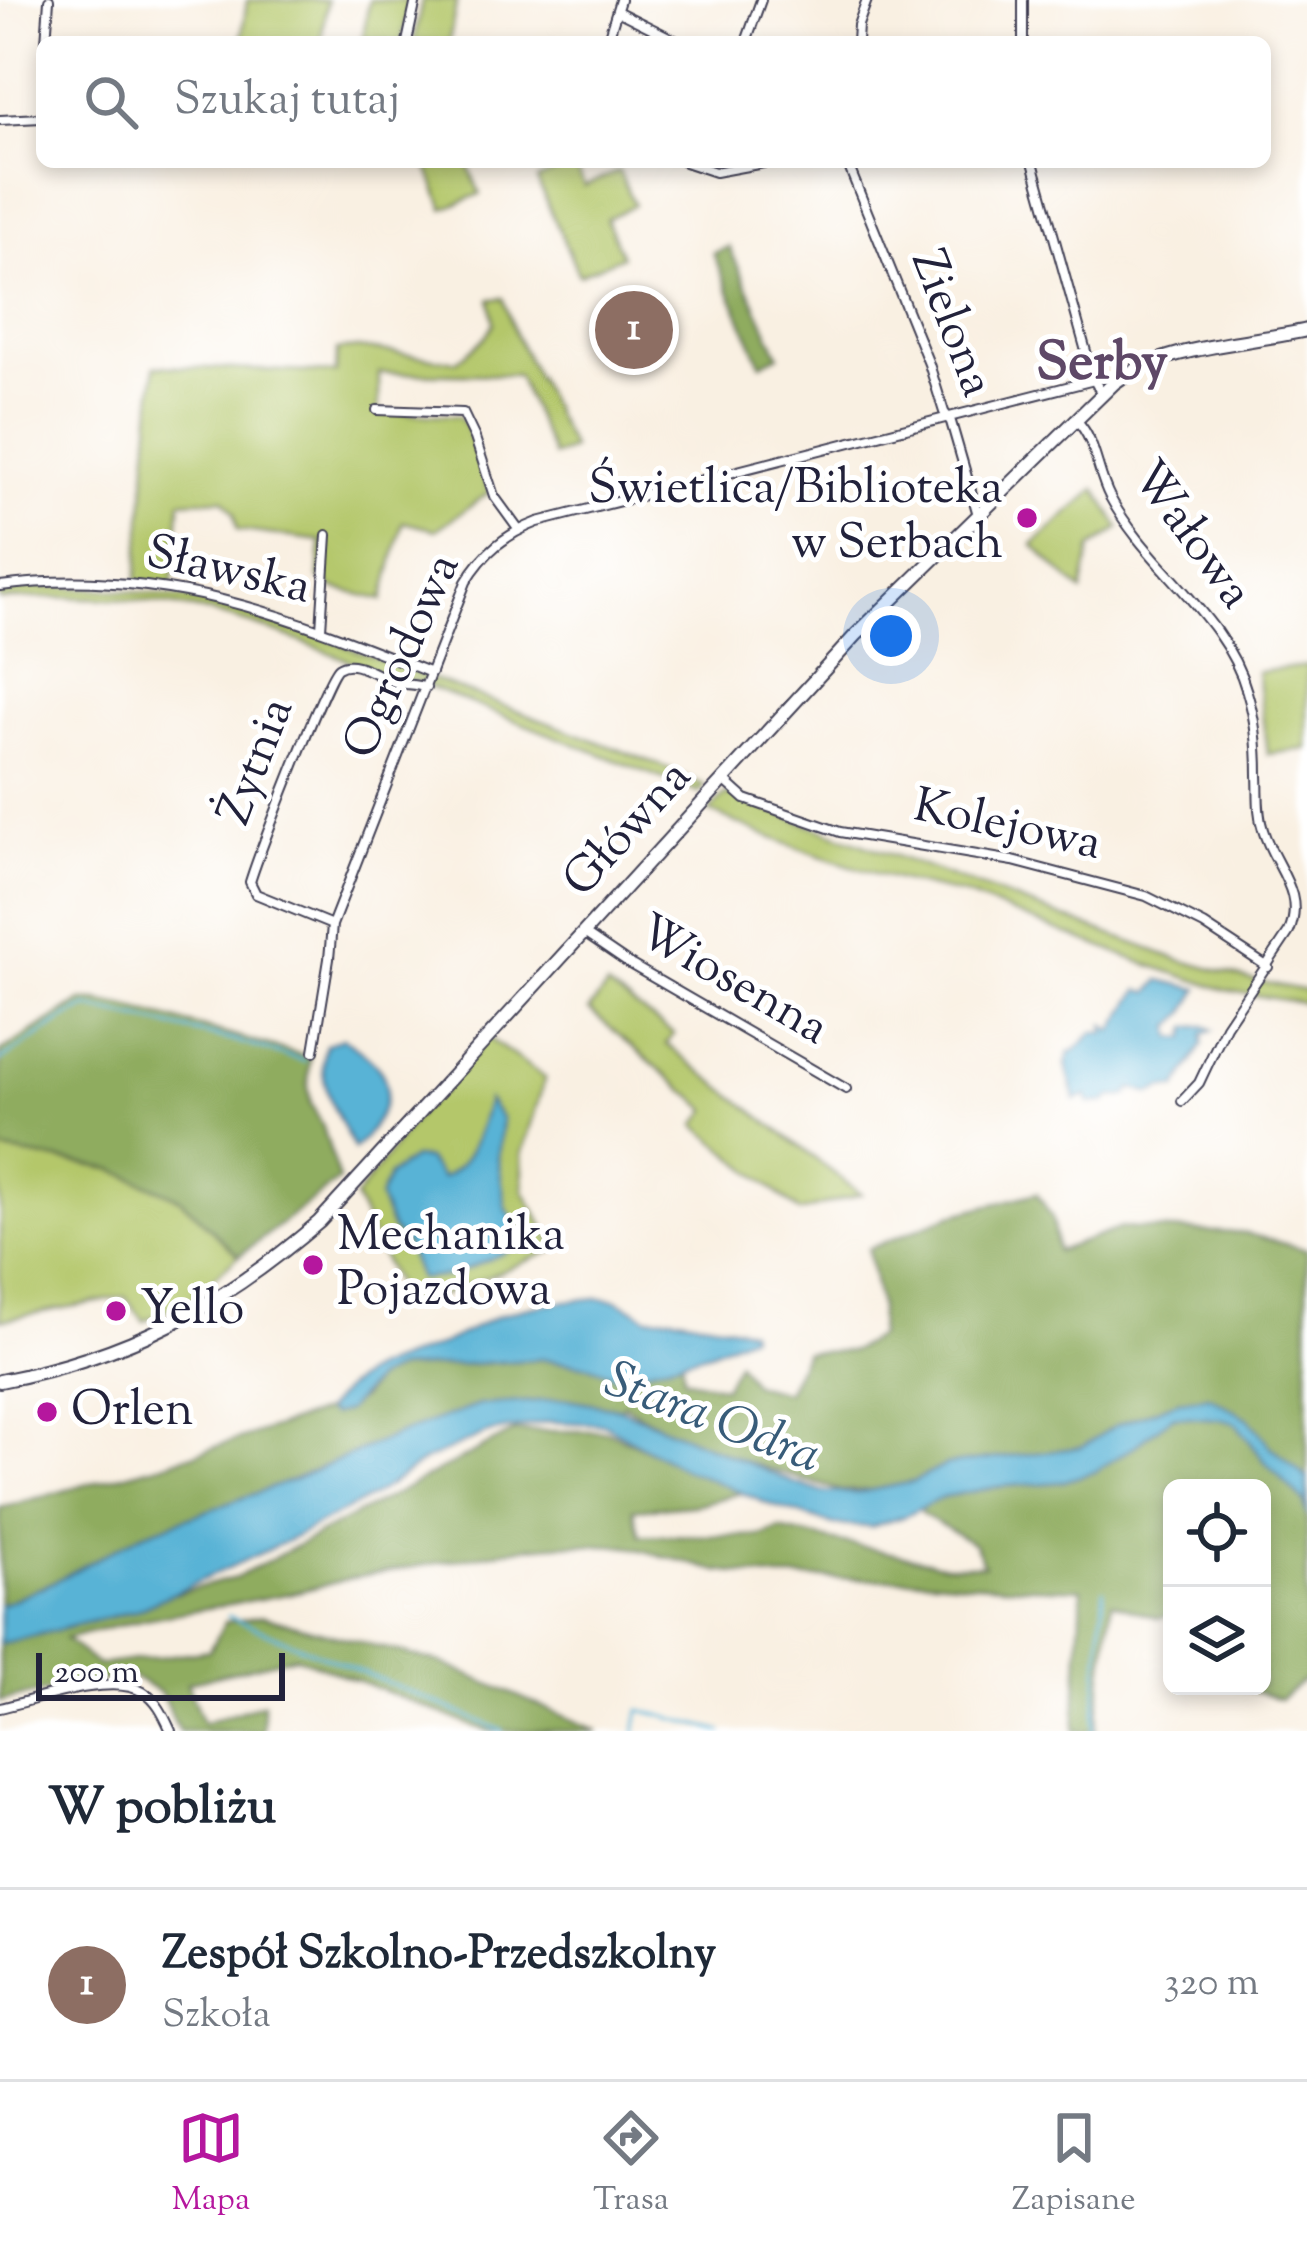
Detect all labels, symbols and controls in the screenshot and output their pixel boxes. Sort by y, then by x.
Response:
search box [36,36,1271,168]
icon: search [78,69,144,135]
text: Szukaj tutaj [174,70,400,135]
street label: Zielona [891,241,1009,407]
pin: 1 [595,285,673,375]
district label: Serby [1036,326,1168,404]
street label: Wałowa [1113,448,1267,624]
place label: Świetlica/Biblioteka w Serbach [588,456,1003,580]
marker: Świetlica/Biblioteka w Serbach [1014,505,1040,531]
street label: Sławska [139,520,317,624]
street label: Ogrodowa [328,543,480,771]
your location [861,606,921,666]
street label: Żytnia [202,689,314,835]
street label: Główna [549,746,709,914]
street label: Kolejowa [907,774,1107,880]
street label: Wiosenna [624,900,840,1064]
place label: Mechanika Pojazdowa [337,1203,565,1327]
marker: Mechanika Pojazdowa [300,1252,326,1278]
place label: Yello [140,1277,244,1346]
marker: Yello [103,1298,129,1324]
water label: Stara Odra [594,1346,830,1494]
place label: Orlen [71,1378,193,1447]
marker: Orlen [34,1399,60,1425]
map controls [1163,1479,1271,1695]
button: locate [1163,1479,1271,1587]
button: layers [1163,1587,1271,1695]
scale bar [36,1647,285,1700]
text: 200 m [54,1650,139,1698]
text: W pobliżu [48,1773,276,1846]
text: Zespół Szkolno-Przedszkolny [162,1924,716,1989]
text: 1 [80,1957,94,2013]
text: 320 m [1164,1957,1259,2013]
text: Szkoła [162,1989,271,2045]
tab: Mapa [171,2105,250,2225]
tab: Trasa [593,2105,669,2225]
tab: Zapisane [1012,2105,1136,2225]

